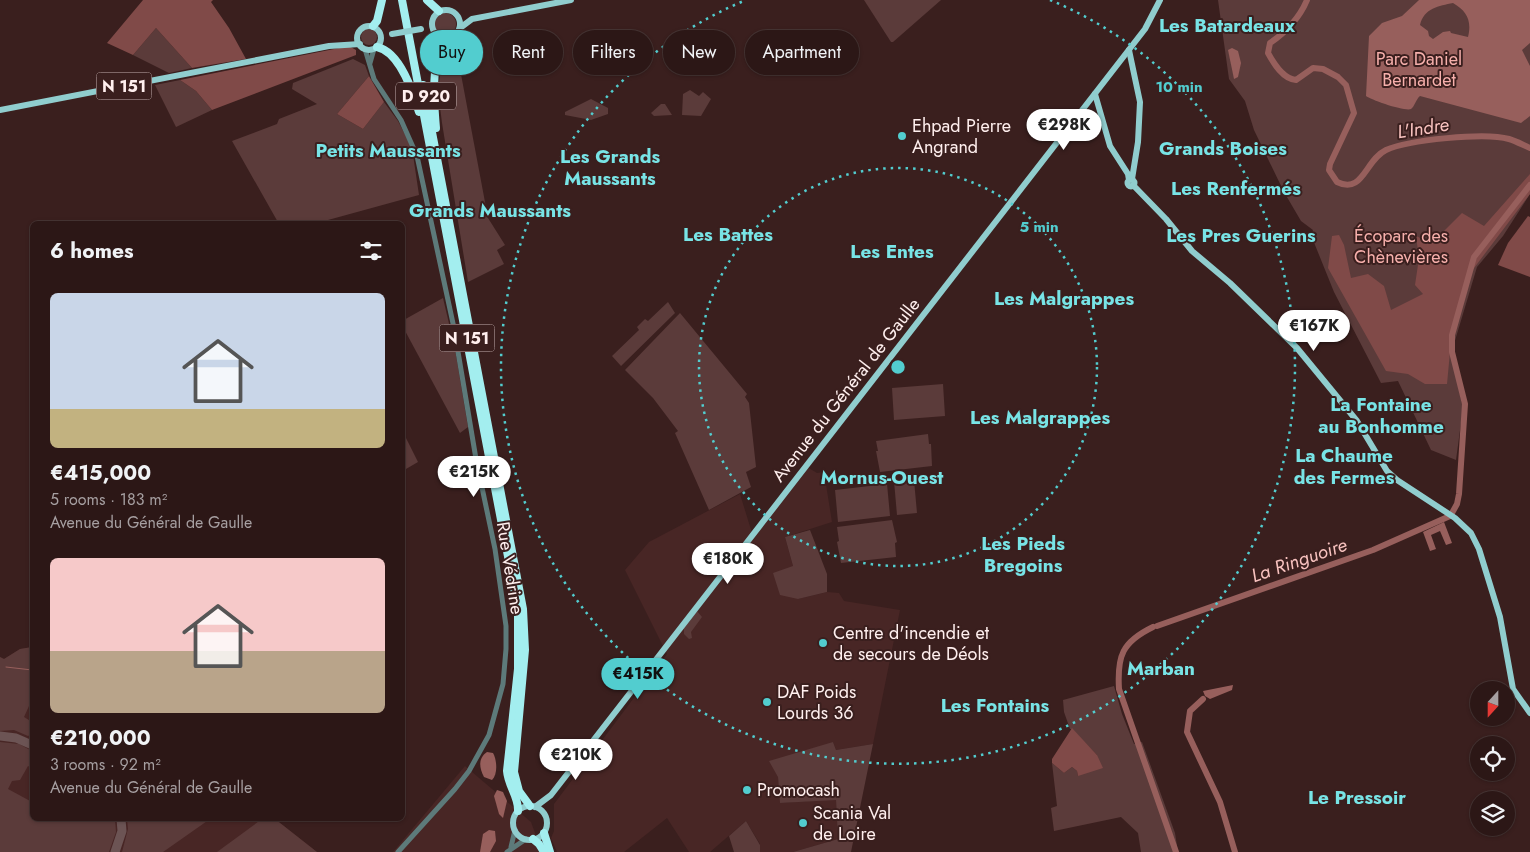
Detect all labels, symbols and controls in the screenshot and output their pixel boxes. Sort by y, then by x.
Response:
district label: Les Batardeaux [1159,12,1296,39]
chip: Buy [420,30,483,75]
chip: Rent [493,30,563,75]
chip: Filters [573,30,653,75]
chip: New [663,30,735,75]
chip: Apartment [745,30,859,75]
park label: Parc Daniel Bernardet [1376,46,1462,93]
road number: N 151 [96,72,152,100]
text: 10 min [1155,76,1203,98]
road number: D 920 [396,82,456,110]
pin: €298K [1029,108,1099,151]
water label: L'Indre [1395,111,1451,145]
place label: Ehpad Pierre Angrand [912,113,1011,160]
text: €298K [1038,113,1090,136]
marker: Ehpad Pierre Angrand [896,130,908,142]
district label: Grands Boises [1159,135,1287,162]
district label: Petits Maussants [315,137,461,164]
district label: Les Grands Maussants [560,143,660,192]
district label: Les Renfermés [1171,175,1301,202]
district label: Grands Maussants [409,197,571,224]
text: 5 min [1019,216,1059,238]
district label: Les Battes [683,221,773,248]
district label: Les Pres Guerins [1166,222,1316,249]
park label: Écoparc des Chènevières [1354,223,1448,270]
text: 6 homes [50,236,134,266]
icon: filters [357,237,385,265]
district label: Les Entes [850,238,934,265]
district label: Les Malgrappes [994,285,1134,312]
street label: Avenue du Général de Gaulle [766,292,926,488]
pin: €167K [1279,310,1349,352]
text: €167K [1289,314,1339,337]
road number: N 151 [440,324,494,352]
icon: home [173,326,263,416]
centre of rings [889,358,907,376]
district label: La Fontaine au Bonhomme [1318,391,1444,440]
district label: Les Malgrappes [970,404,1110,431]
district label: La Chaume des Fermes [1294,442,1395,491]
pin: €215K [439,456,509,498]
text: €415,000 [50,458,151,488]
text: €215K [449,460,499,483]
district label: Mornus-Ouest [821,464,943,491]
text: 5 rooms · 183 m² [50,488,167,511]
text: Avenue du Général de Gaulle [50,511,252,534]
street label: Rue Védrine [490,520,530,616]
district label: Les Pieds Bregoins [981,530,1065,579]
water label: La Ringuoire [1247,531,1351,589]
pin: €180K [693,542,763,585]
text: €180K [703,547,753,570]
icon: home [173,591,263,681]
place label: Centre d'incendie et de secours de Déols [833,620,990,667]
marker: Centre d'incendie et de secours de Déols [817,637,829,649]
district label: Marban [1127,655,1195,682]
pin: €415K [603,658,673,700]
text: €415K [612,662,664,685]
place label: DAF Poids Lourds 36 [777,679,856,726]
north arrow [1470,681,1515,726]
map controls [1470,681,1515,836]
district label: Les Fontains [941,692,1050,719]
marker: DAF Poids Lourds 36 [761,696,773,708]
text: €210,000 [50,723,151,753]
button: locate [1470,736,1515,781]
pin: €210K [541,738,611,781]
text: €210K [551,743,601,766]
text: 3 rooms · 92 m² [50,753,161,776]
text: Avenue du Général de Gaulle [50,776,252,799]
place label: Promocash [757,777,840,803]
marker: Promocash [741,784,753,796]
district label: Le Pressoir [1308,784,1406,811]
button: layers [1470,791,1515,836]
place label: Scania Val de Loire [813,800,891,847]
marker: Scania Val de Loire [797,817,809,829]

